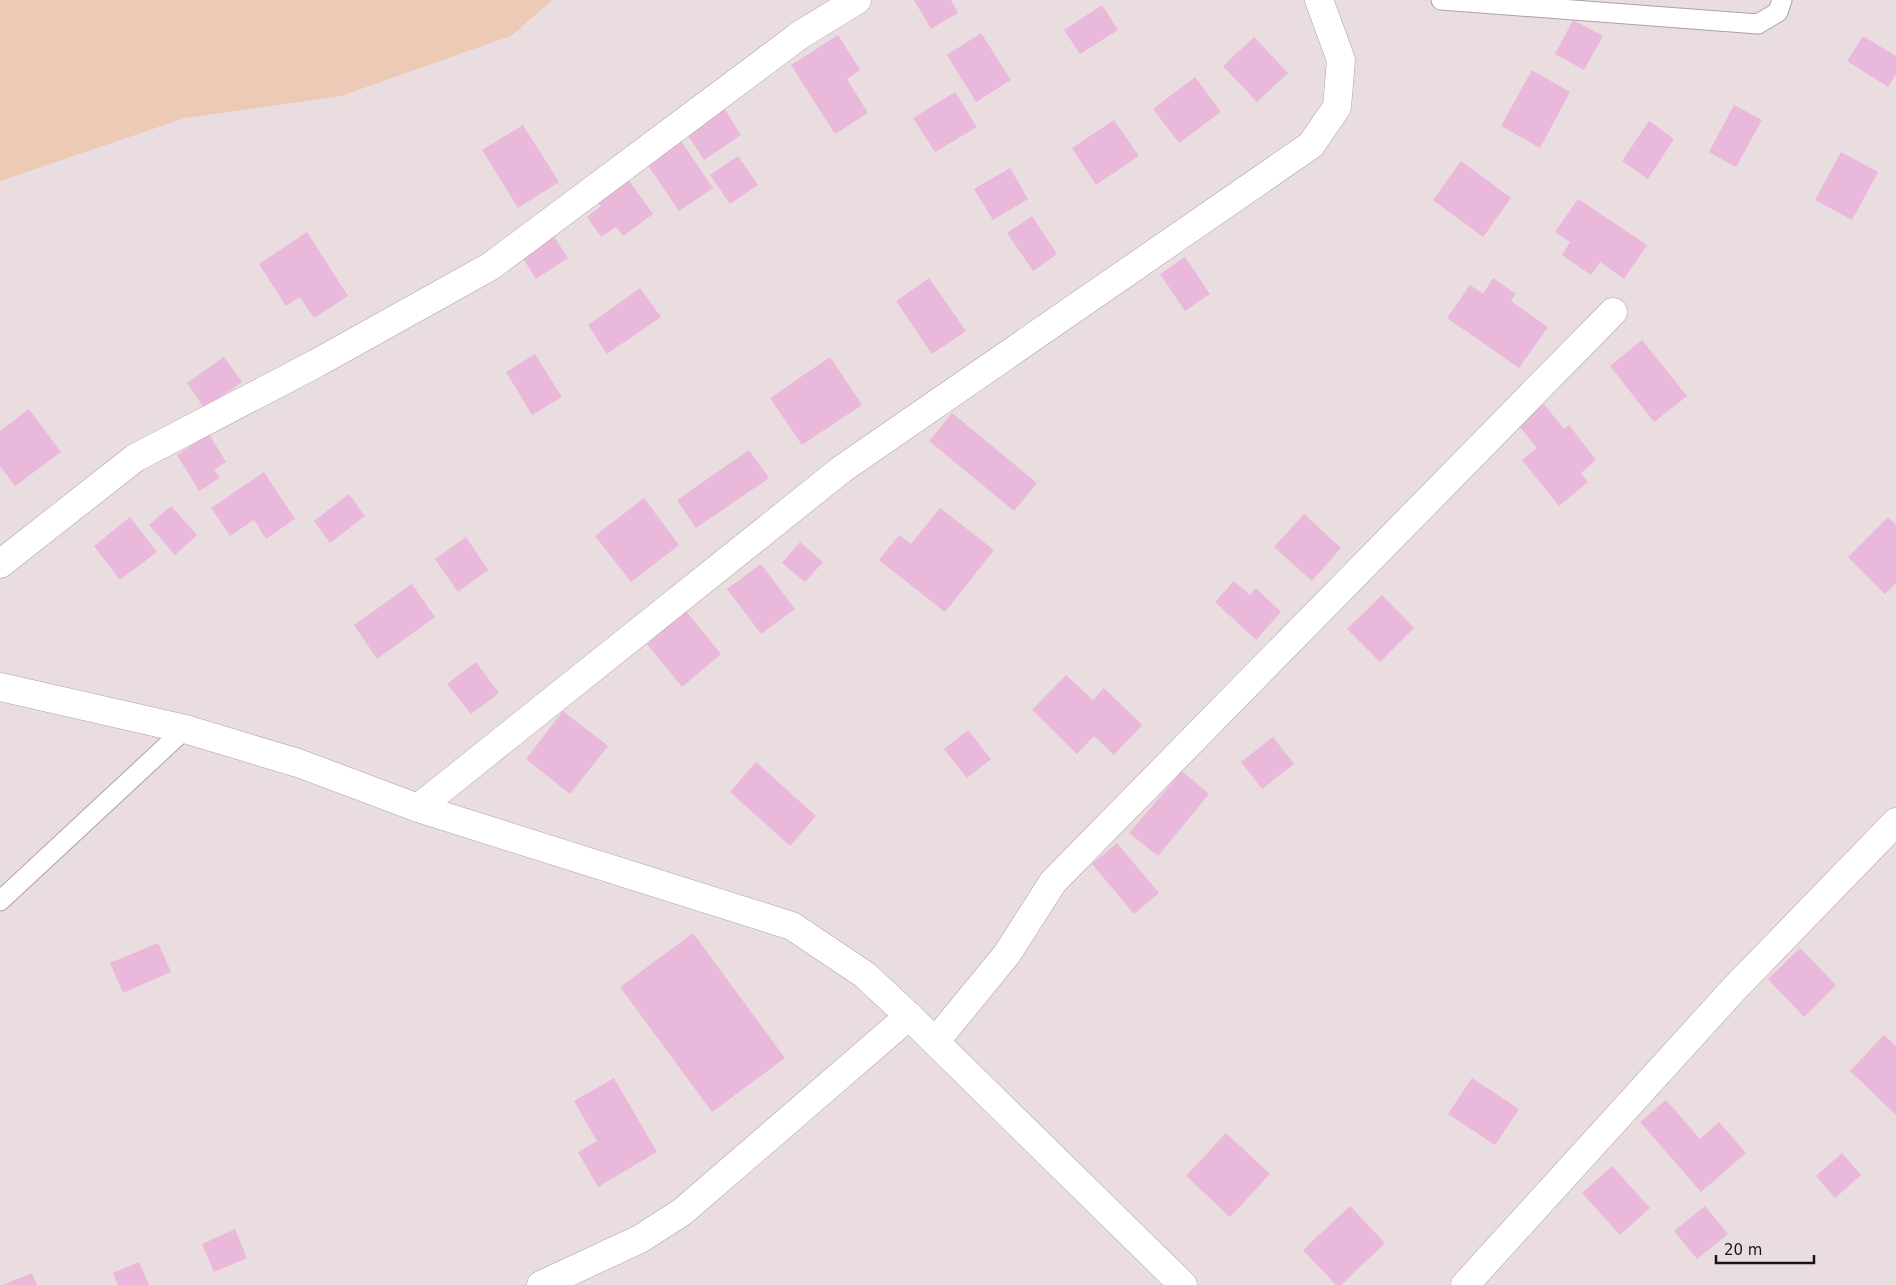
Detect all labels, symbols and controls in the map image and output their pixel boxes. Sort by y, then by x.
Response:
scale bar [1716,1232,1814,1264]
text: 20 m [1724,1241,1762,1259]

